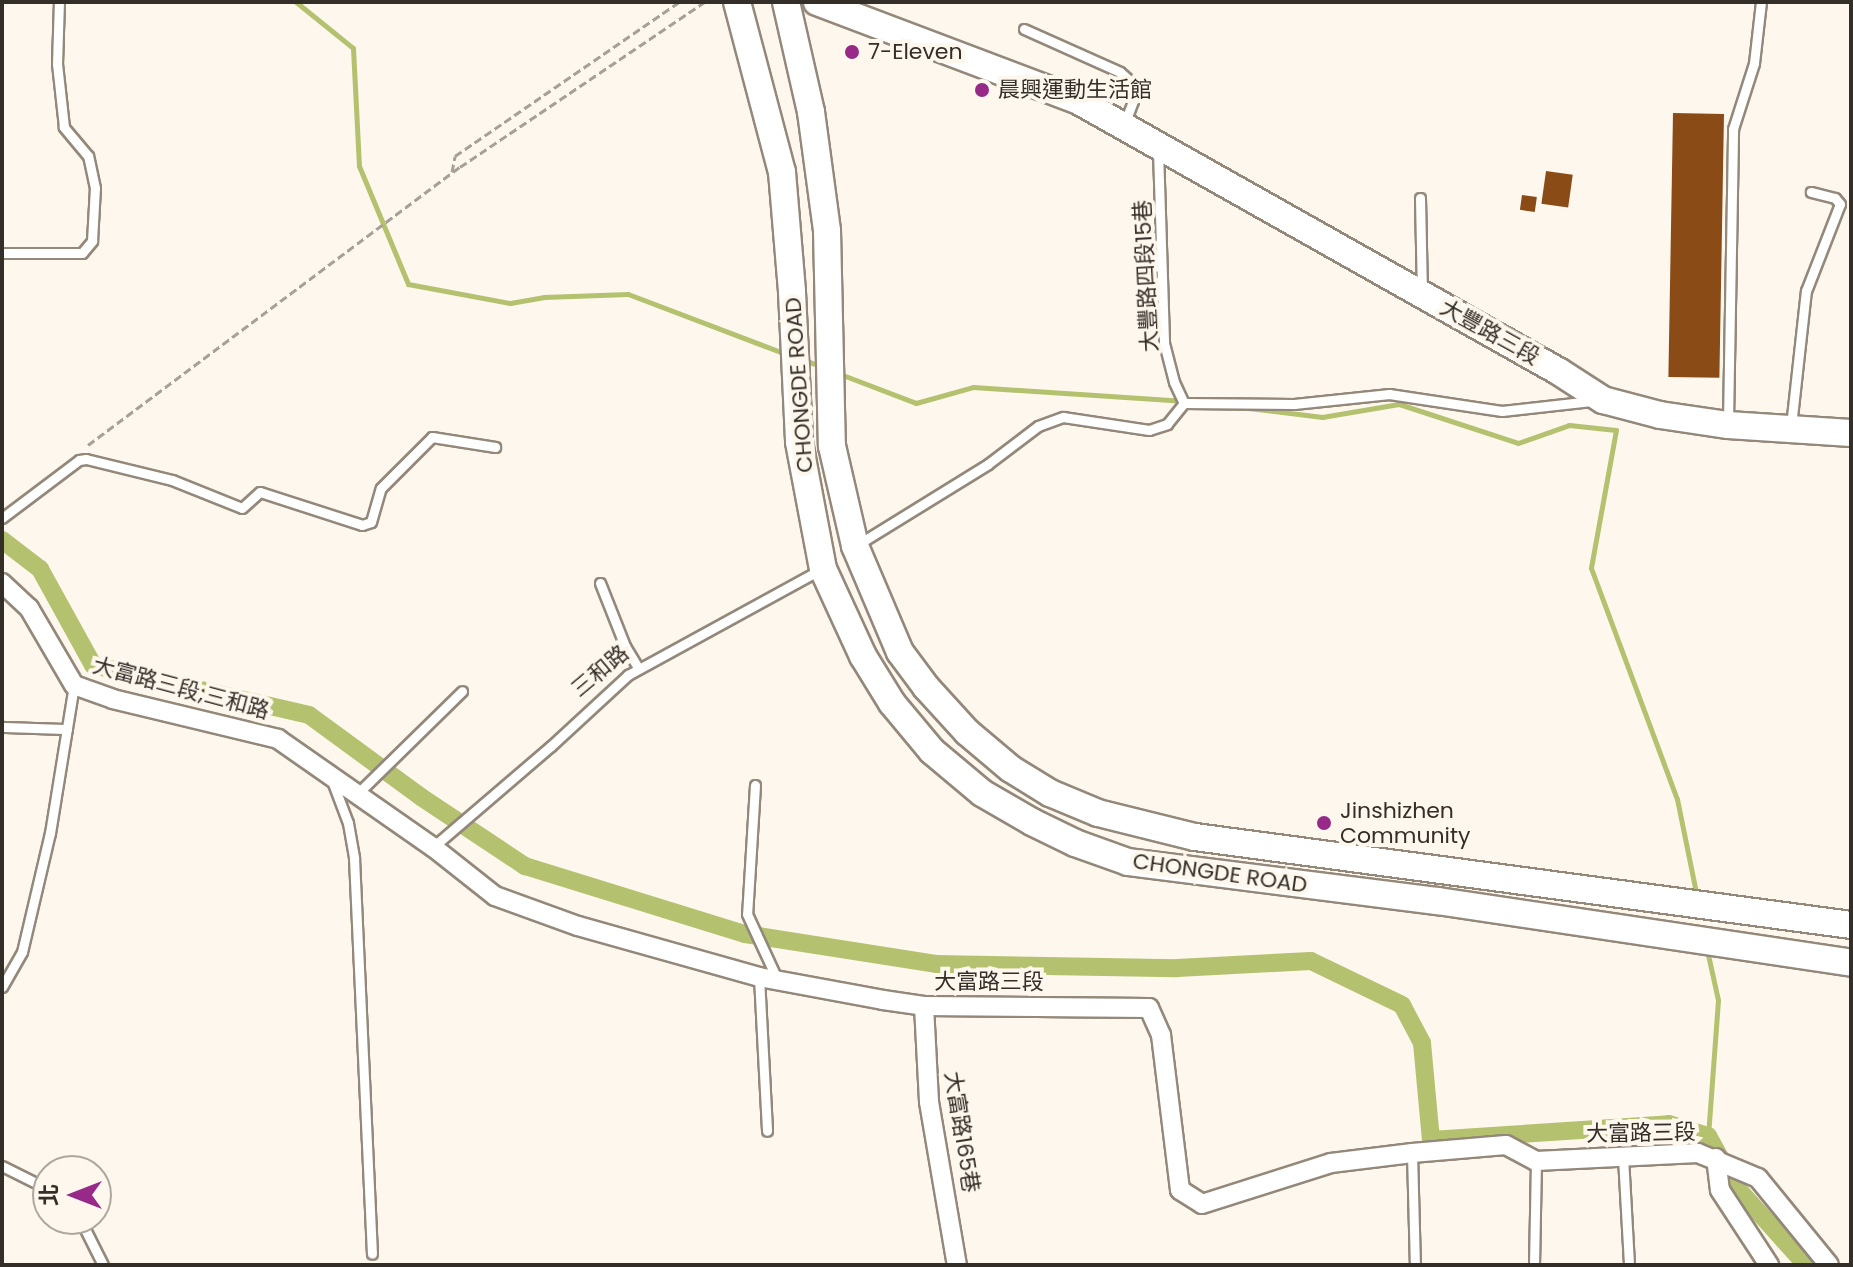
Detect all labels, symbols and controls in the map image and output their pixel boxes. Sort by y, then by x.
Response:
place label: 7-Eleven [868,39,963,65]
marker: 7-Eleven [843,43,861,61]
place label: 晨興運動生活館 [998,77,1152,103]
marker: 晨興運動生活館 [973,81,991,99]
street label: 大豐路四段15巷 [1129,199,1163,353]
street label: 大豐路三段 [1435,294,1545,370]
street label: CHONGDE ROAD [780,296,818,474]
street label: 三和路 [566,640,634,702]
street label: 大富路三段;三和路 [90,652,272,724]
place label: Jinshizhen Community [1340,797,1470,848]
marker: Jinshizhen Community [1315,814,1333,832]
street label: CHONGDE ROAD [1131,848,1309,898]
street label: 大富路三段 [934,969,1044,995]
street label: 大富路165巷 [939,1069,985,1195]
street label: 大富路三段 [1586,1119,1696,1147]
north arrow [32,1155,112,1235]
text: 北 [34,1184,65,1206]

